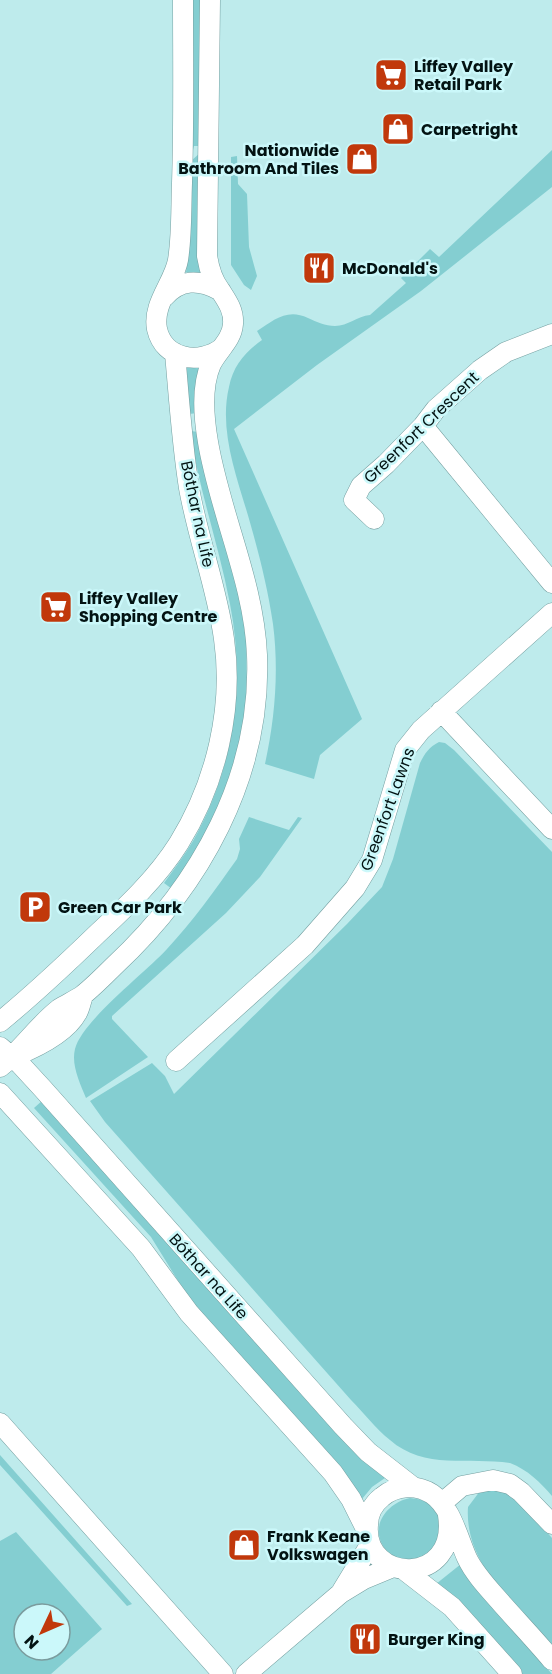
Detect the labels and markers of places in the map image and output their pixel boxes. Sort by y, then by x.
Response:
place label: Liffey Valley Retail Park [414,55,514,96]
supermarket icon: Liffey Valley Retail Park [373,57,409,93]
shop icon: Carpetright [380,111,416,147]
place label: Carpetright [421,118,518,141]
place label: Nationwide Bathroom And Tiles [178,139,339,180]
shop icon: Nationwide Bathroom And Tiles [344,141,380,177]
restaurant icon: McDonald's [301,250,337,286]
place label: McDonald's [342,257,438,280]
place label: Liffey Valley Shopping Centre [79,587,217,628]
supermarket icon: Liffey Valley Shopping Centre [38,589,74,625]
parking icon: Green Car Park [17,889,53,925]
place label: Green Car Park [58,896,182,919]
place label: Frank Keane Volkswagen [267,1525,370,1566]
shop icon: Frank Keane Volkswagen [226,1527,262,1563]
restaurant icon: Burger King [347,1621,383,1657]
place label: Burger King [388,1628,485,1651]

